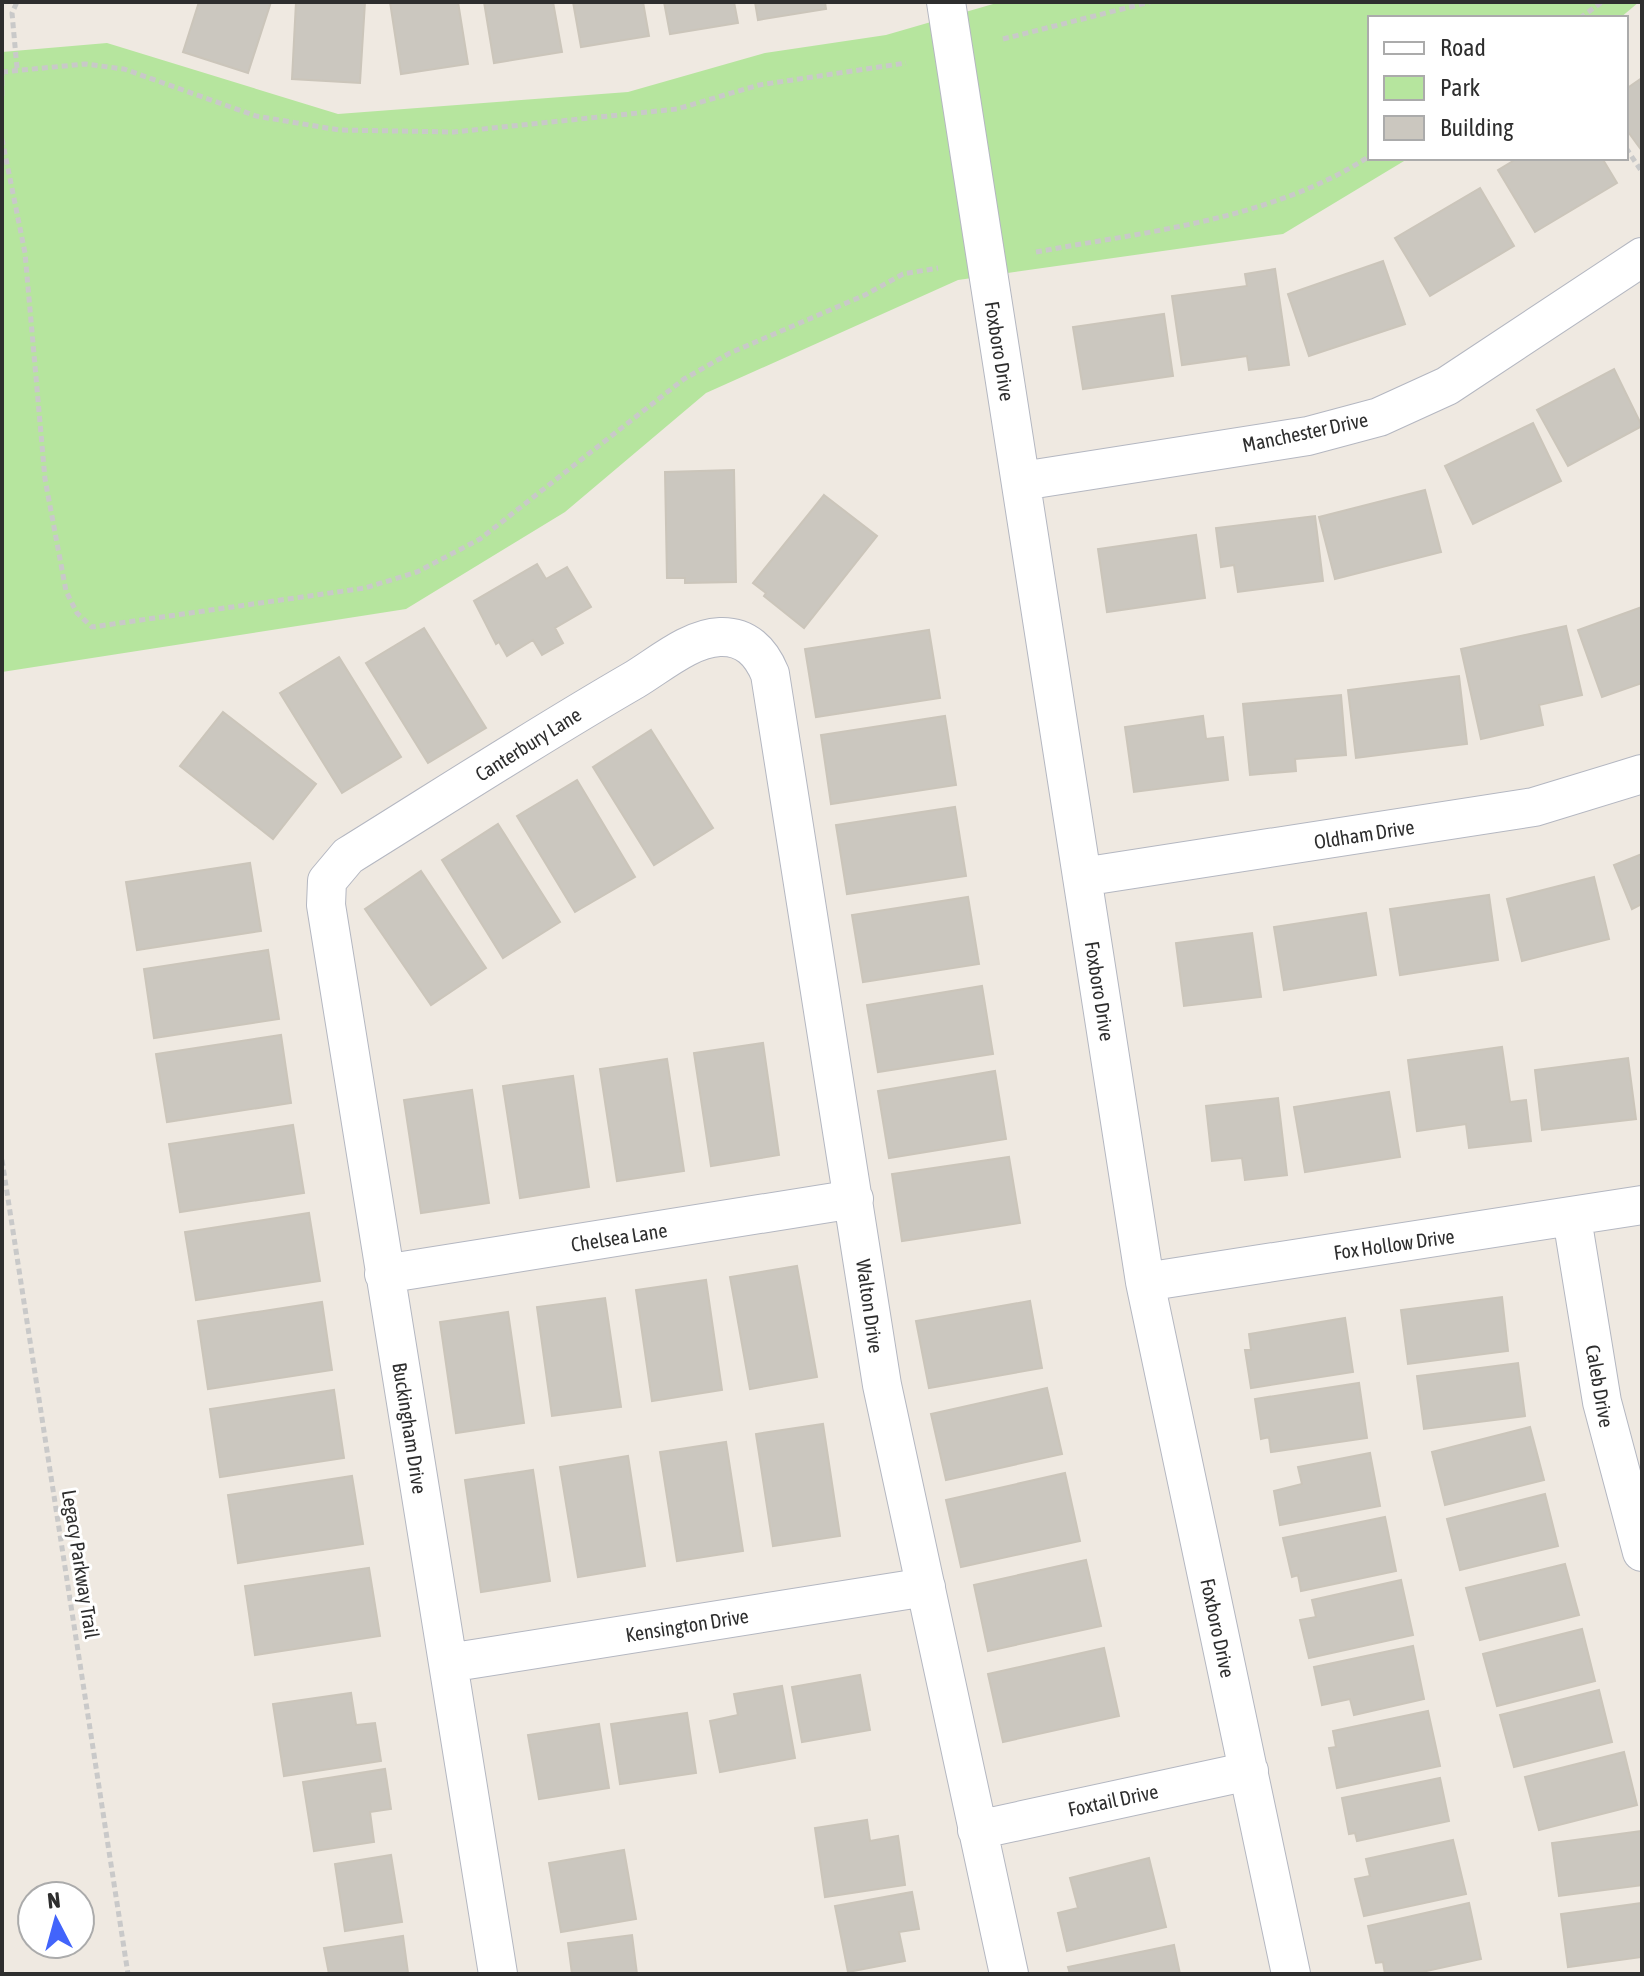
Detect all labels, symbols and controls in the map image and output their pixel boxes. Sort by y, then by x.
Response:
legend [1368,16,1628,160]
text: Road [1440,34,1486,61]
text: Park [1440,74,1481,101]
text: Building [1440,114,1514,141]
street label: Foxboro Drive [981,299,1019,403]
street label: Manchester Drive [1240,407,1370,457]
street label: Canterbury Lane [471,702,585,786]
street label: Oldham Drive [1312,815,1416,853]
street label: Foxboro Drive [1081,939,1119,1043]
street label: Chelsea Lane [569,1218,669,1256]
street label: Fox Hollow Drive [1332,1224,1456,1264]
street label: Walton Drive [852,1257,888,1355]
street label: Caleb Drive [1581,1343,1619,1429]
street label: Buckingham Drive [388,1361,432,1495]
street label: Legacy Parkway Trail [58,1488,104,1641]
street label: Foxboro Drive [1196,1576,1240,1680]
street label: Kensington Drive [624,1604,750,1646]
street label: Foxtail Drive [1066,1779,1160,1821]
north arrow [16,1880,96,1960]
text: N [46,1887,62,1914]

